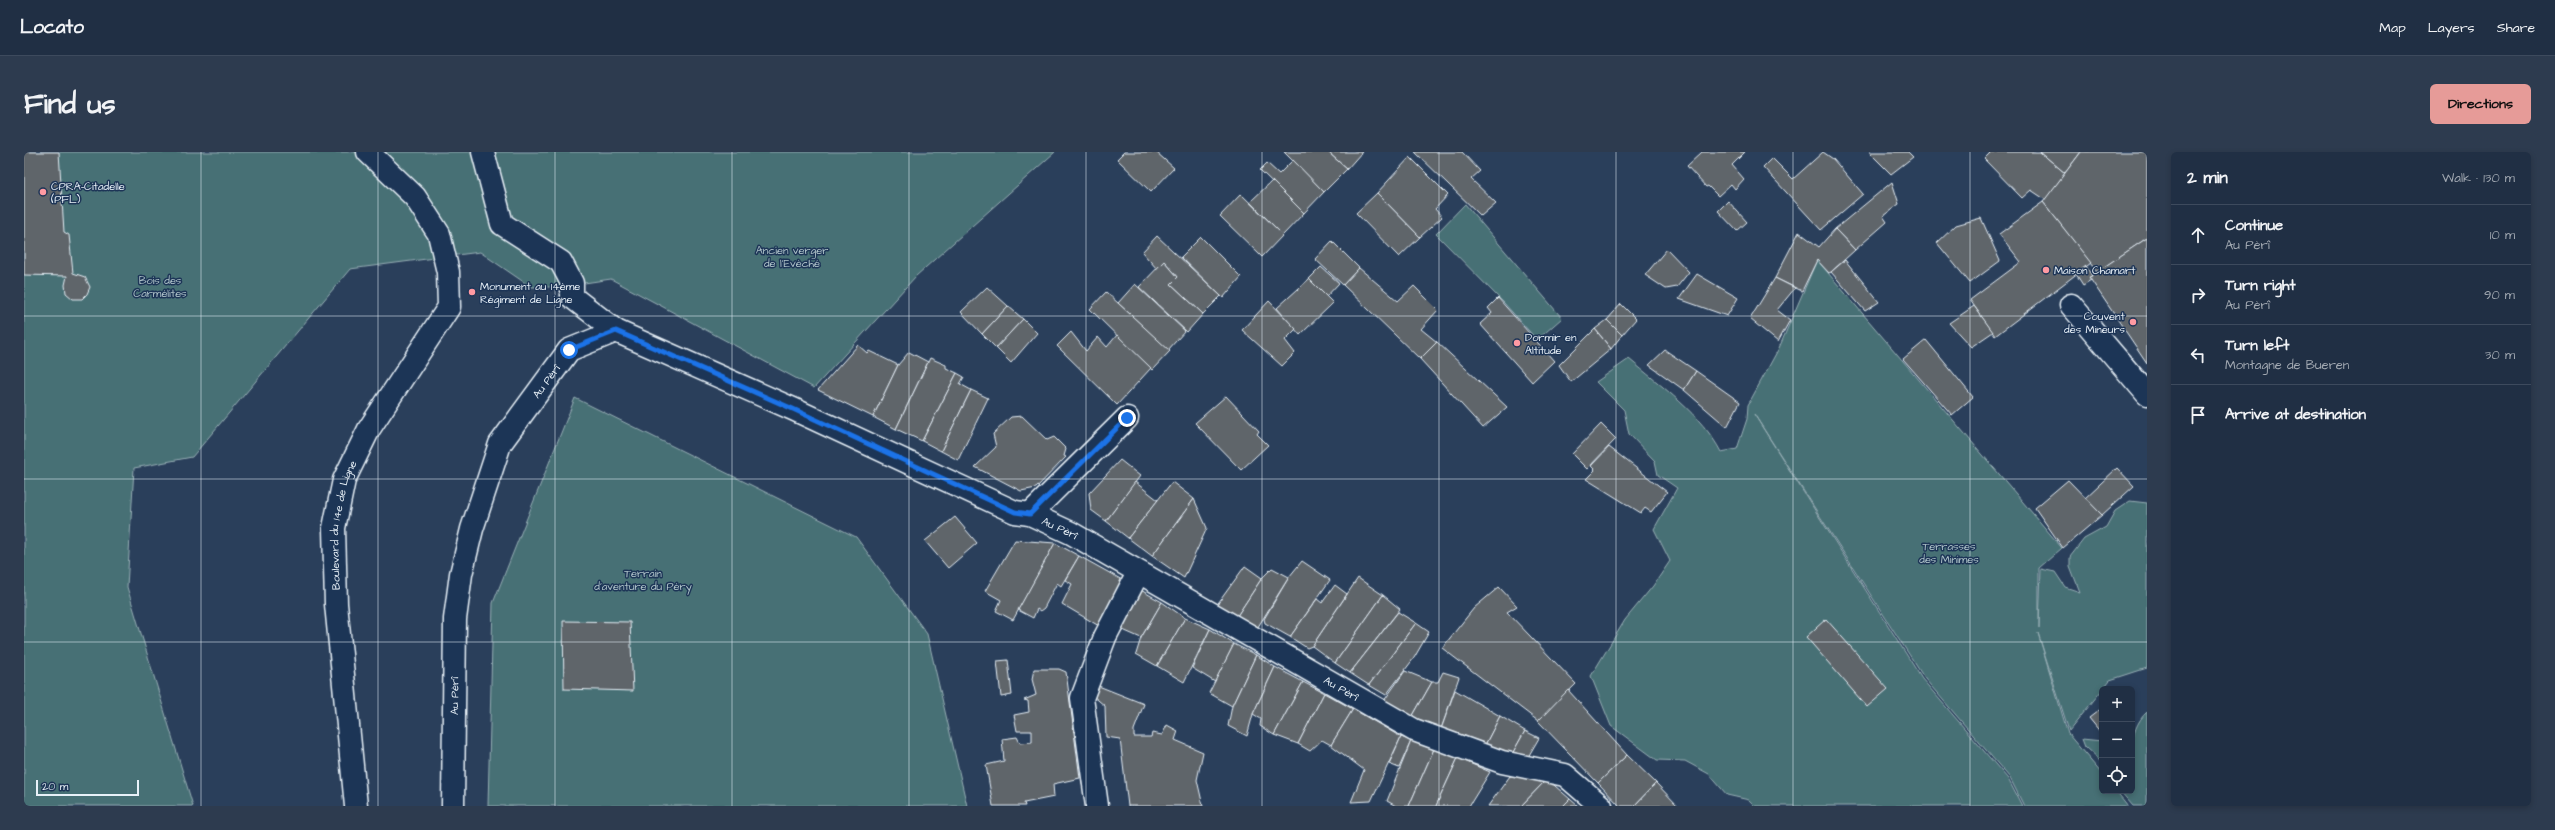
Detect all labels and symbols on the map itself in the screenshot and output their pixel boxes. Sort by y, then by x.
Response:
place label: CPRA-Citadelle (PFL) [51,179,125,207]
marker: CPRA-Citadelle (PFL) [38,187,48,197]
park label: Ancien verger de l'Evèché [756,243,828,271]
place label: Maison Chamart [2054,263,2136,278]
marker: Maison Chamart [2041,265,2051,275]
park label: Bois des Carmélites [133,273,187,301]
place label: Monument au 14ème Régiment de Ligne [480,279,580,308]
marker: Monument au 14ème Régiment de Ligne [467,287,477,297]
place label: Couvent des Mineurs [2064,309,2126,337]
marker: Couvent des Mineurs [2128,317,2138,327]
place label: Dormir en Altitude [1525,330,1577,358]
marker: Dormir en Altitude [1512,338,1522,348]
route start [560,341,578,359]
street label: Au Pèrî [529,361,564,401]
route end [1118,409,1136,427]
street label: Boulevard du 14e de Ligne [326,458,360,590]
street label: Au Pèrî [1039,513,1081,543]
park label: Terrasses des Minimes [1919,539,1979,567]
park label: Terrain d'aventure du Péry [594,566,692,595]
street label: Au Pèrî [1321,672,1362,705]
street label: Au Pèrî [446,676,462,715]
scale bar [36,778,139,797]

